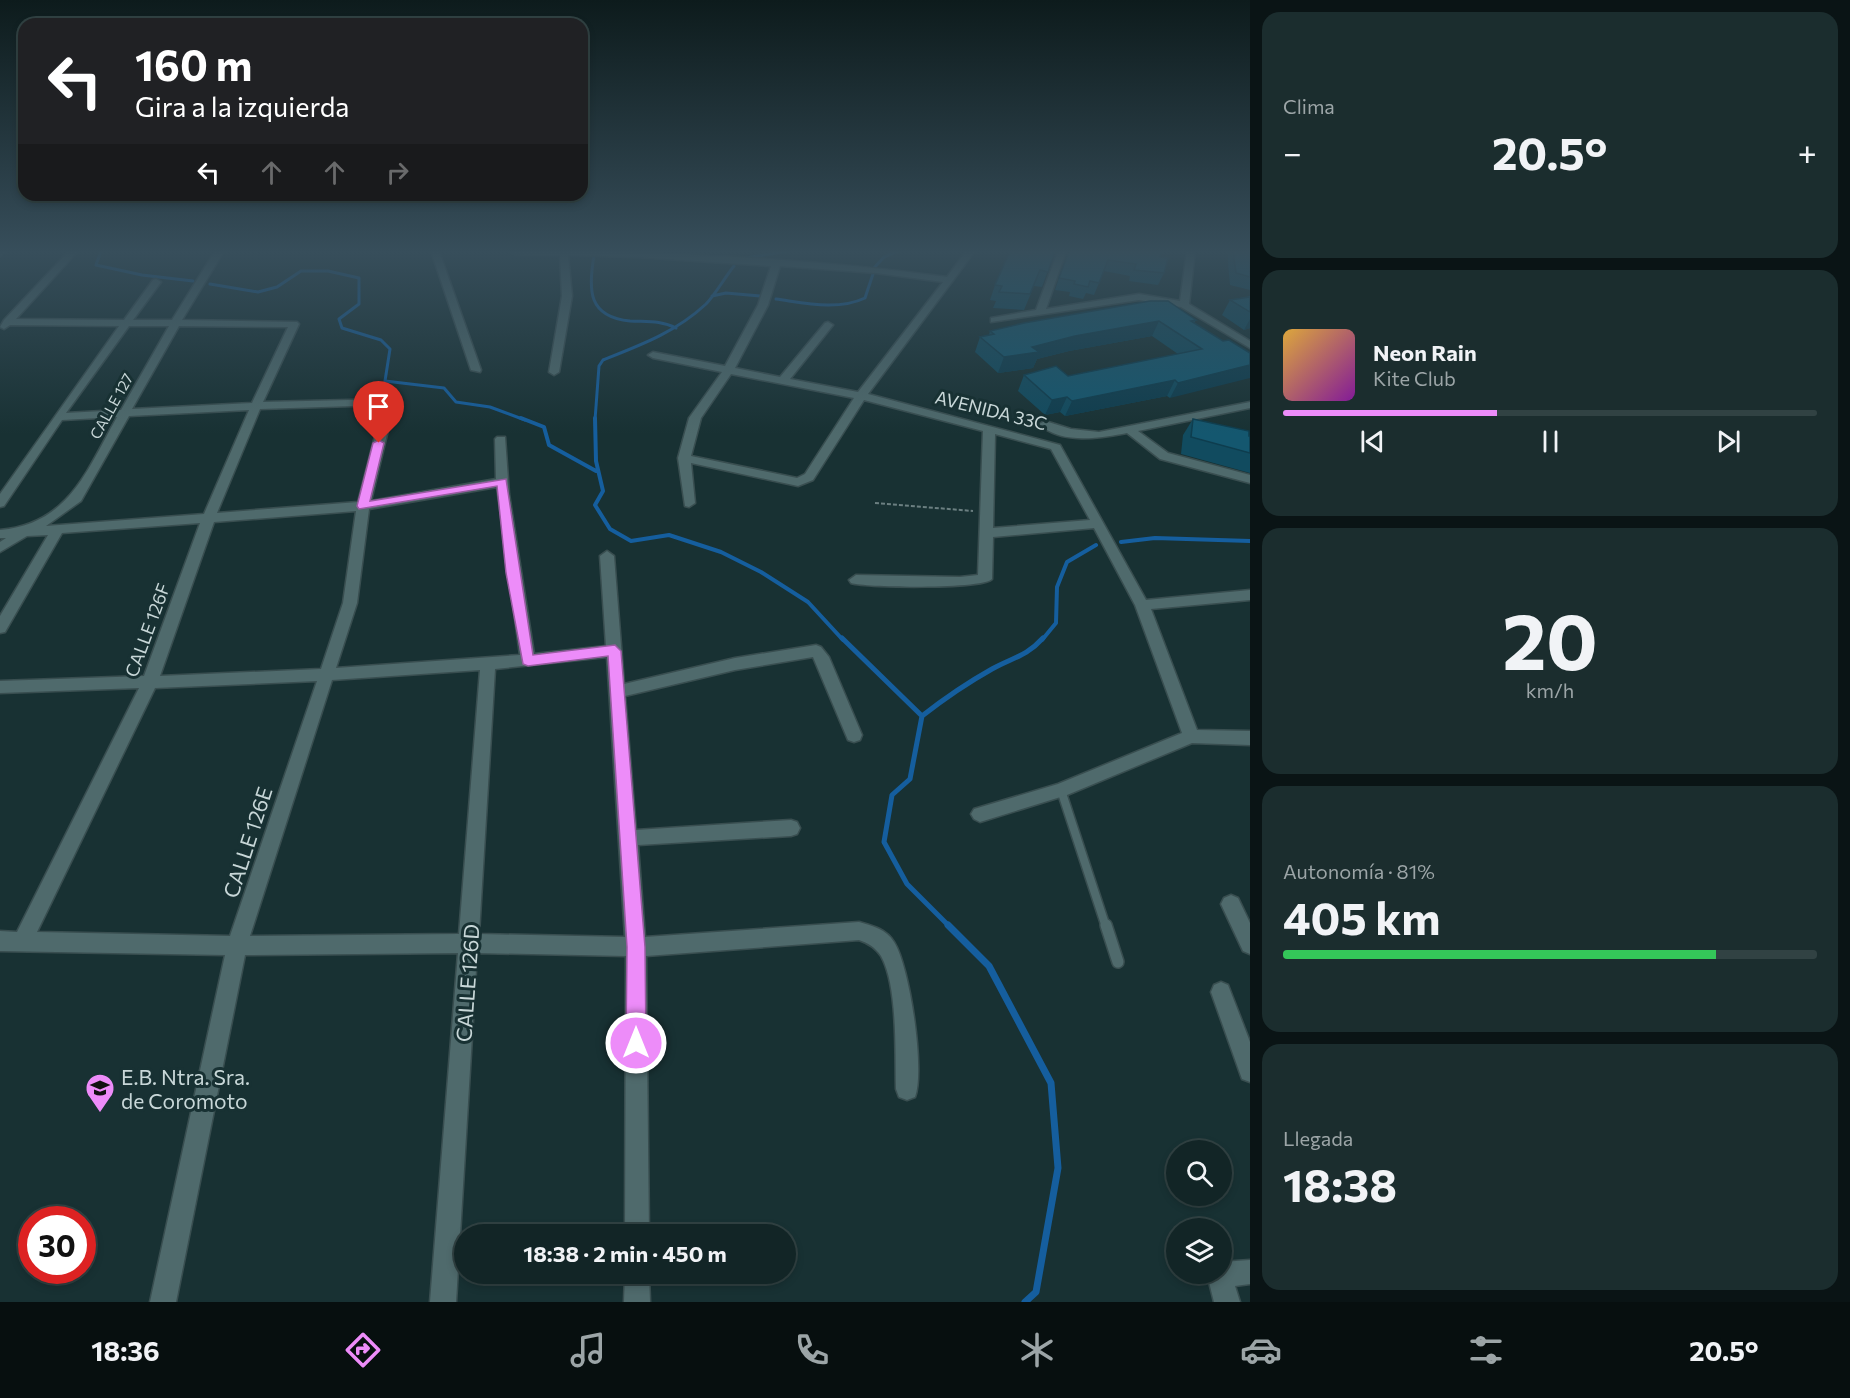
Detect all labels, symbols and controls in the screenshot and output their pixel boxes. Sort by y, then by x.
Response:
text: 160 m [135,38,253,90]
icon: left [36,42,114,120]
text: Gira a la izquierda [135,90,349,123]
text: Clima [1283,94,1335,118]
text: 20.5° [1492,124,1607,179]
text: − [1283,131,1302,172]
text: + [1798,131,1817,172]
icon: left [192,156,225,189]
icon: ahead [255,156,288,189]
icon: ahead [318,156,351,189]
icon: right [381,156,414,189]
text: Neon Rain [1373,339,1477,366]
text: Kite Club [1373,366,1456,390]
street label: CALLE 127 [86,370,136,442]
pin [353,381,404,443]
street label: AVENIDA 33C [933,386,1049,434]
icon: arrive [362,390,395,423]
icon: previous [1356,425,1389,458]
icon: pause [1534,425,1567,458]
icon: next [1712,425,1745,458]
street label: CALLE 126F [120,580,174,680]
text: 20 [1502,591,1598,686]
text: km/h [1526,678,1574,702]
street label: CALLE 126E [217,783,277,901]
text: Autonomía · 81% [1283,859,1435,883]
text: 405 km [1283,889,1440,944]
street label: CALLE 126D [450,923,484,1043]
position arrow [604,1011,668,1075]
place label: E.B. Ntra. Sra. de Coromoto [121,1064,250,1113]
school or university icon: E.B. Ntra. Sra. de Coromoto [84,1072,116,1114]
text: Llegada [1283,1126,1353,1150]
map controls [1166,1140,1232,1284]
button: search [1166,1140,1232,1206]
text: 18:38 [1283,1156,1397,1211]
speed limit sign: 30 [18,1206,96,1284]
button: layers [1166,1218,1232,1284]
text: 18:38 · 2 min · 450 m [523,1240,727,1267]
icon: directions [342,1329,384,1371]
icon: music [567,1329,609,1371]
icon: phone [791,1329,833,1371]
icon: climate [1016,1329,1058,1371]
icon: car [1240,1329,1282,1371]
icon: filters [1465,1329,1507,1371]
text: 18:36 [91,1334,160,1367]
text: 20.5° [1689,1334,1759,1367]

